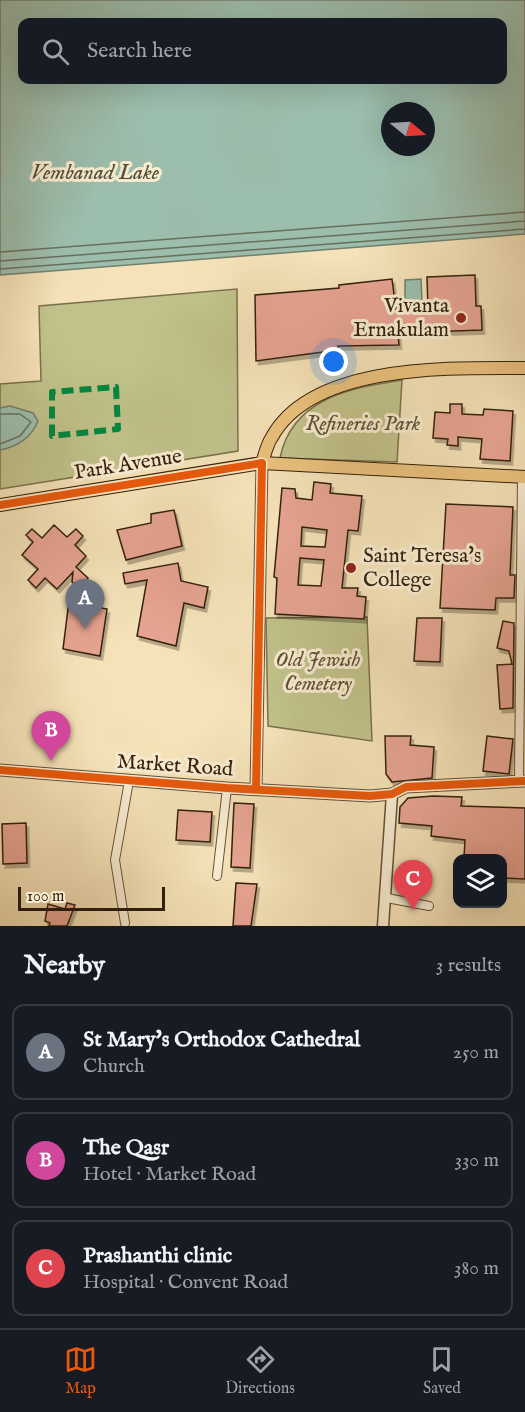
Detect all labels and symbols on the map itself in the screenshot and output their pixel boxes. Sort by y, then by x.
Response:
north arrow [381,102,435,156]
water label: Vembanad Lake [31,159,160,187]
place label: Vivanta Ernakulam [353,293,450,344]
marker: Vivanta Ernakulam [454,311,468,325]
your location [319,347,348,376]
park label: Refineries Park [306,411,421,438]
street label: Park Avenue [72,443,184,487]
place label: Saint Teresa's College [363,543,481,594]
marker: Saint Teresa's College [344,561,358,575]
pin: A [66,580,104,629]
park label: Old Jewish Cemetery [276,647,361,698]
pin: B [32,712,70,761]
street label: Market Road [116,748,235,784]
pin: C [394,860,432,910]
scale bar [18,884,165,912]

